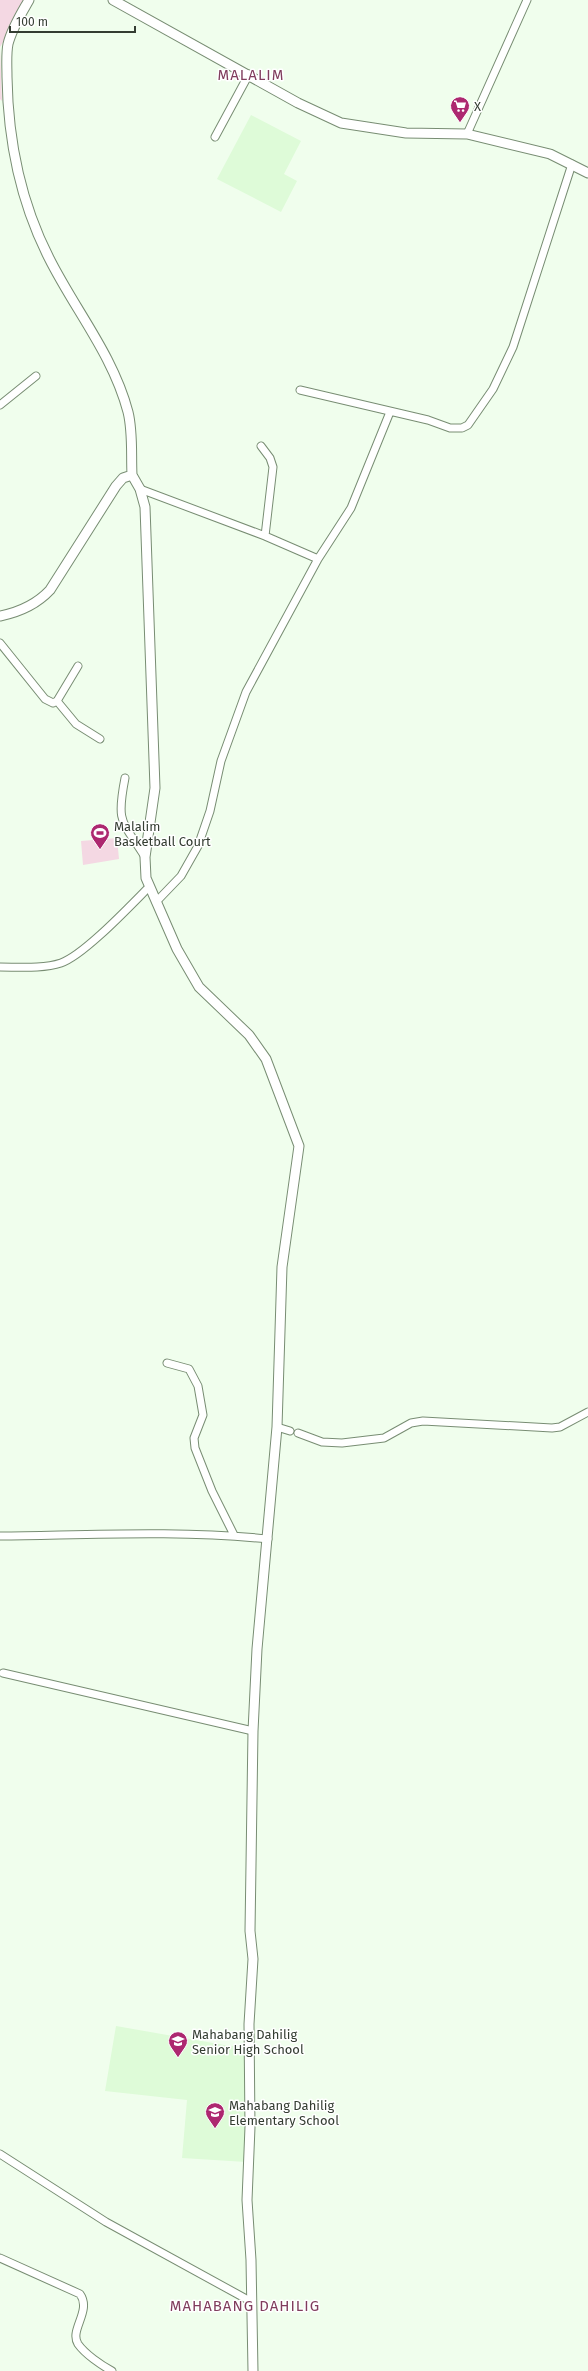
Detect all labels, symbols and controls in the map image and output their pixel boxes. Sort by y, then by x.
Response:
scale bar [10,8,135,34]
text: 100 m [16,15,48,29]
district label: MALALIM [218,66,284,84]
supermarket icon: X [449,95,471,123]
place label: X [474,99,481,114]
place label: Malalim Basketball Court [114,819,211,849]
sports icon: Malalim Basketball Court [89,822,111,850]
place label: Mahabang Dahilig Senior High School [192,2027,304,2057]
school or university icon: Mahabang Dahilig Senior High School [167,2030,189,2058]
place label: Mahabang Dahilig Elementary School [229,2098,339,2128]
school or university icon: Mahabang Dahilig Elementary School [204,2101,226,2129]
district label: MAHABANG DAHILIG [170,2297,320,2315]

